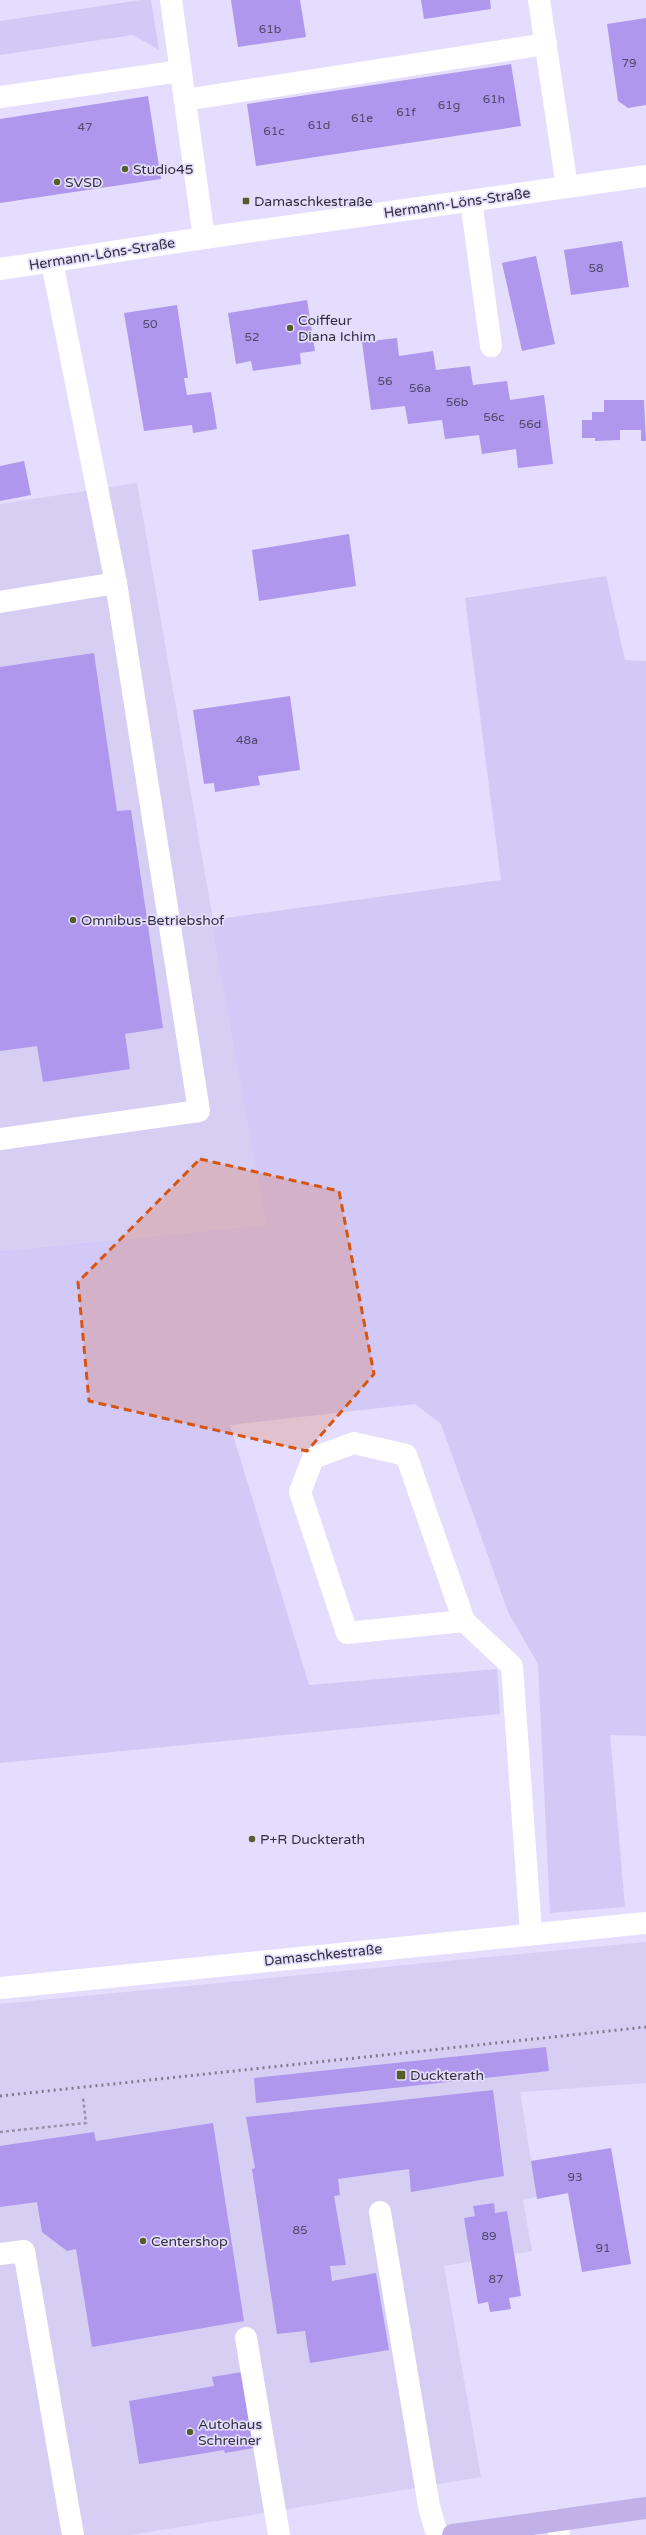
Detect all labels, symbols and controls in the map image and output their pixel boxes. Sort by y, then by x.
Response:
house number: 61b [259,22,281,36]
house number: 79 [621,56,637,70]
house number: 61h [483,92,505,106]
house number: 61g [438,98,460,112]
house number: 61f [396,105,416,119]
house number: 61e [351,111,373,125]
house number: 61d [308,118,330,132]
house number: 47 [77,120,93,134]
house number: 61c [263,124,285,138]
place label: Studio45 [133,161,194,178]
marker: Studio45 [120,164,130,174]
place label: SVSD [65,174,102,191]
marker: SVSD [52,177,62,187]
street label: Hermann-Löns-Straße [383,184,531,222]
place label: Damaschkestraße [254,193,373,210]
marker: Damaschkestraße [241,196,251,206]
street label: Hermann-Löns-Straße [28,234,176,274]
house number: 58 [588,261,604,275]
place label: Coiffeur Diana Ichim [298,312,376,345]
house number: 50 [142,317,158,331]
marker: Coiffeur Diana Ichim [285,323,295,333]
house number: 52 [244,330,260,344]
house number: 56 [377,374,393,388]
house number: 56a [409,381,431,395]
house number: 56b [446,395,468,409]
house number: 56c [483,410,505,424]
house number: 56d [519,417,541,431]
house number: 48a [236,733,258,747]
place label: Omnibus-Betriebshof [81,912,225,929]
marker: Omnibus-Betriebshof [68,915,78,925]
place label: P+R Duckterath [260,1831,365,1848]
marker: P+R Duckterath [247,1834,257,1844]
street label: Damaschkestraße [263,1940,383,1970]
place label: Duckterath [410,2067,484,2084]
marker: Duckterath [395,2069,407,2081]
house number: 93 [567,2170,583,2184]
house number: 85 [292,2223,308,2237]
house number: 89 [481,2229,497,2243]
place label: Centershop [151,2233,228,2250]
marker: Centershop [138,2236,148,2246]
house number: 91 [595,2241,611,2255]
house number: 87 [488,2272,504,2286]
place label: Autohaus Schreiner [198,2416,262,2449]
marker: Autohaus Schreiner [185,2427,195,2437]

